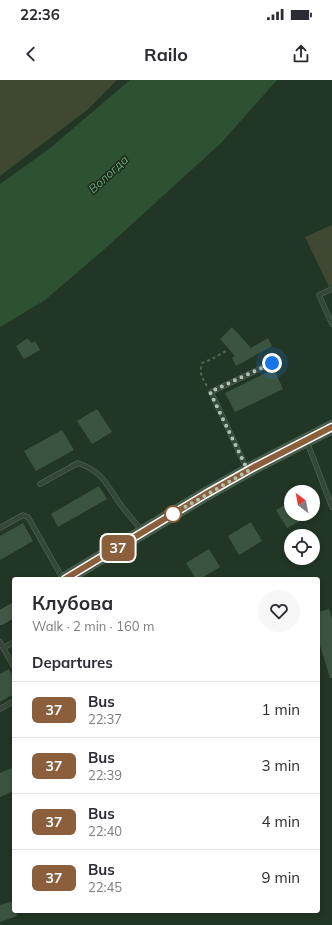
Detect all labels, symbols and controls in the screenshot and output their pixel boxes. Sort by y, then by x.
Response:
text: 22:36 [20,5,60,24]
icon: back [20,43,42,65]
text: Railo [144,43,188,66]
icon: share [290,43,312,65]
water label: Вологда [85,152,131,196]
your location [262,353,282,373]
north arrow [284,485,320,521]
map controls [284,485,320,565]
unlabelled marker [164,505,182,523]
button: locate [284,529,320,565]
line badge: 37 [100,535,136,561]
text: 37 [110,539,126,557]
button: heart [258,590,300,632]
text: Клубова [32,591,113,615]
text: Walk · 2 min · 160 m [32,618,154,634]
text: Departures [32,653,113,672]
text: Bus [88,692,115,711]
text: 1 min [262,700,300,719]
text: 37 [46,701,62,719]
text: 22:37 [88,711,122,727]
text: Bus [88,748,115,767]
text: 3 min [262,756,300,775]
text: 37 [46,757,62,775]
text: 22:39 [88,767,122,783]
text: Bus [88,804,115,823]
text: 4 min [262,812,300,831]
text: 37 [46,813,62,831]
text: 22:40 [88,823,122,839]
text: Bus [88,860,115,879]
text: 9 min [262,868,300,887]
text: 37 [46,869,62,887]
text: 22:45 [88,879,122,895]

